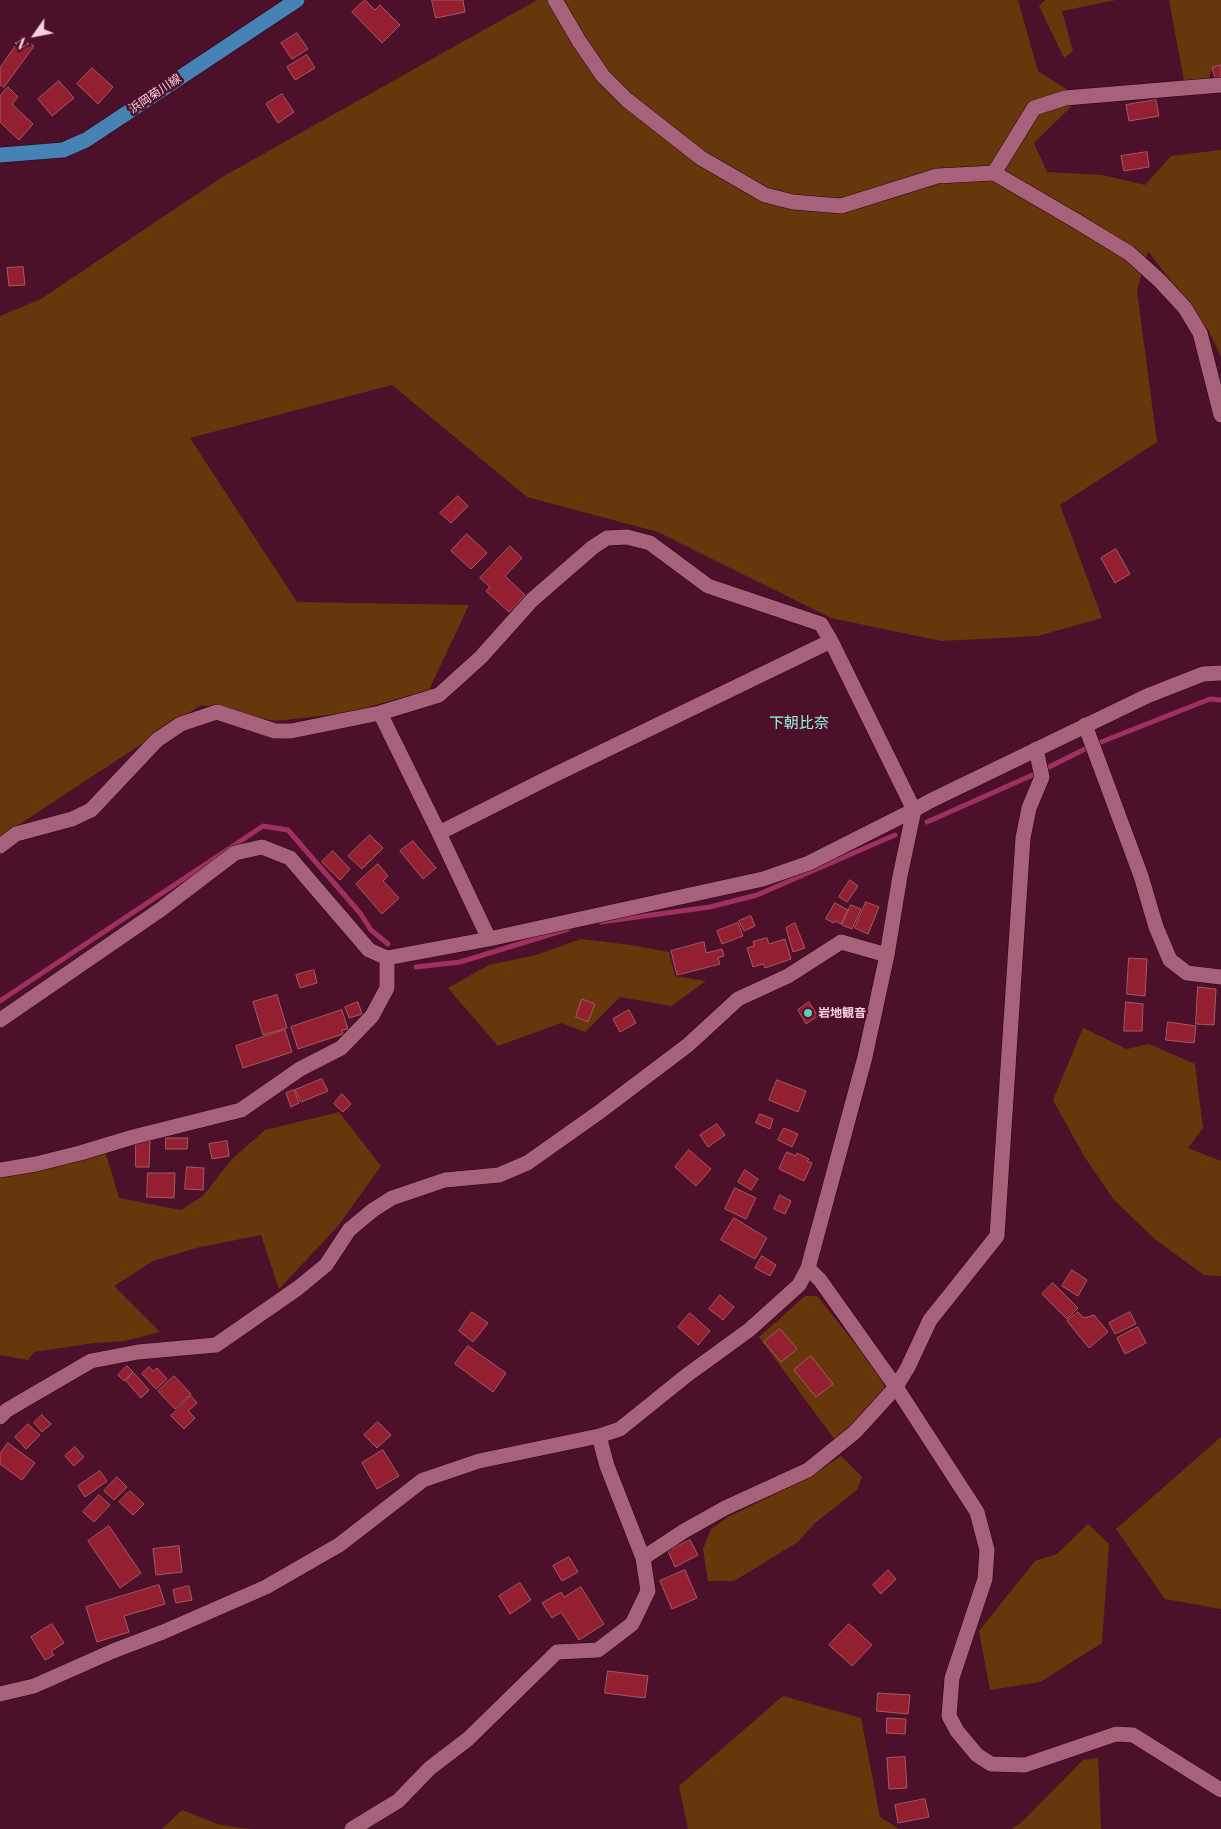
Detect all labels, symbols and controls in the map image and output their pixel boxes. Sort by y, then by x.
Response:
north arrow [10,10,60,60]
text: N [11,34,33,53]
street label: 浜岡菊川線 [126,71,184,117]
district label: 下朝比奈 [769,714,829,732]
place label: 岩地観音 [818,1006,866,1020]
marker: 岩地観音 [802,1007,814,1019]

